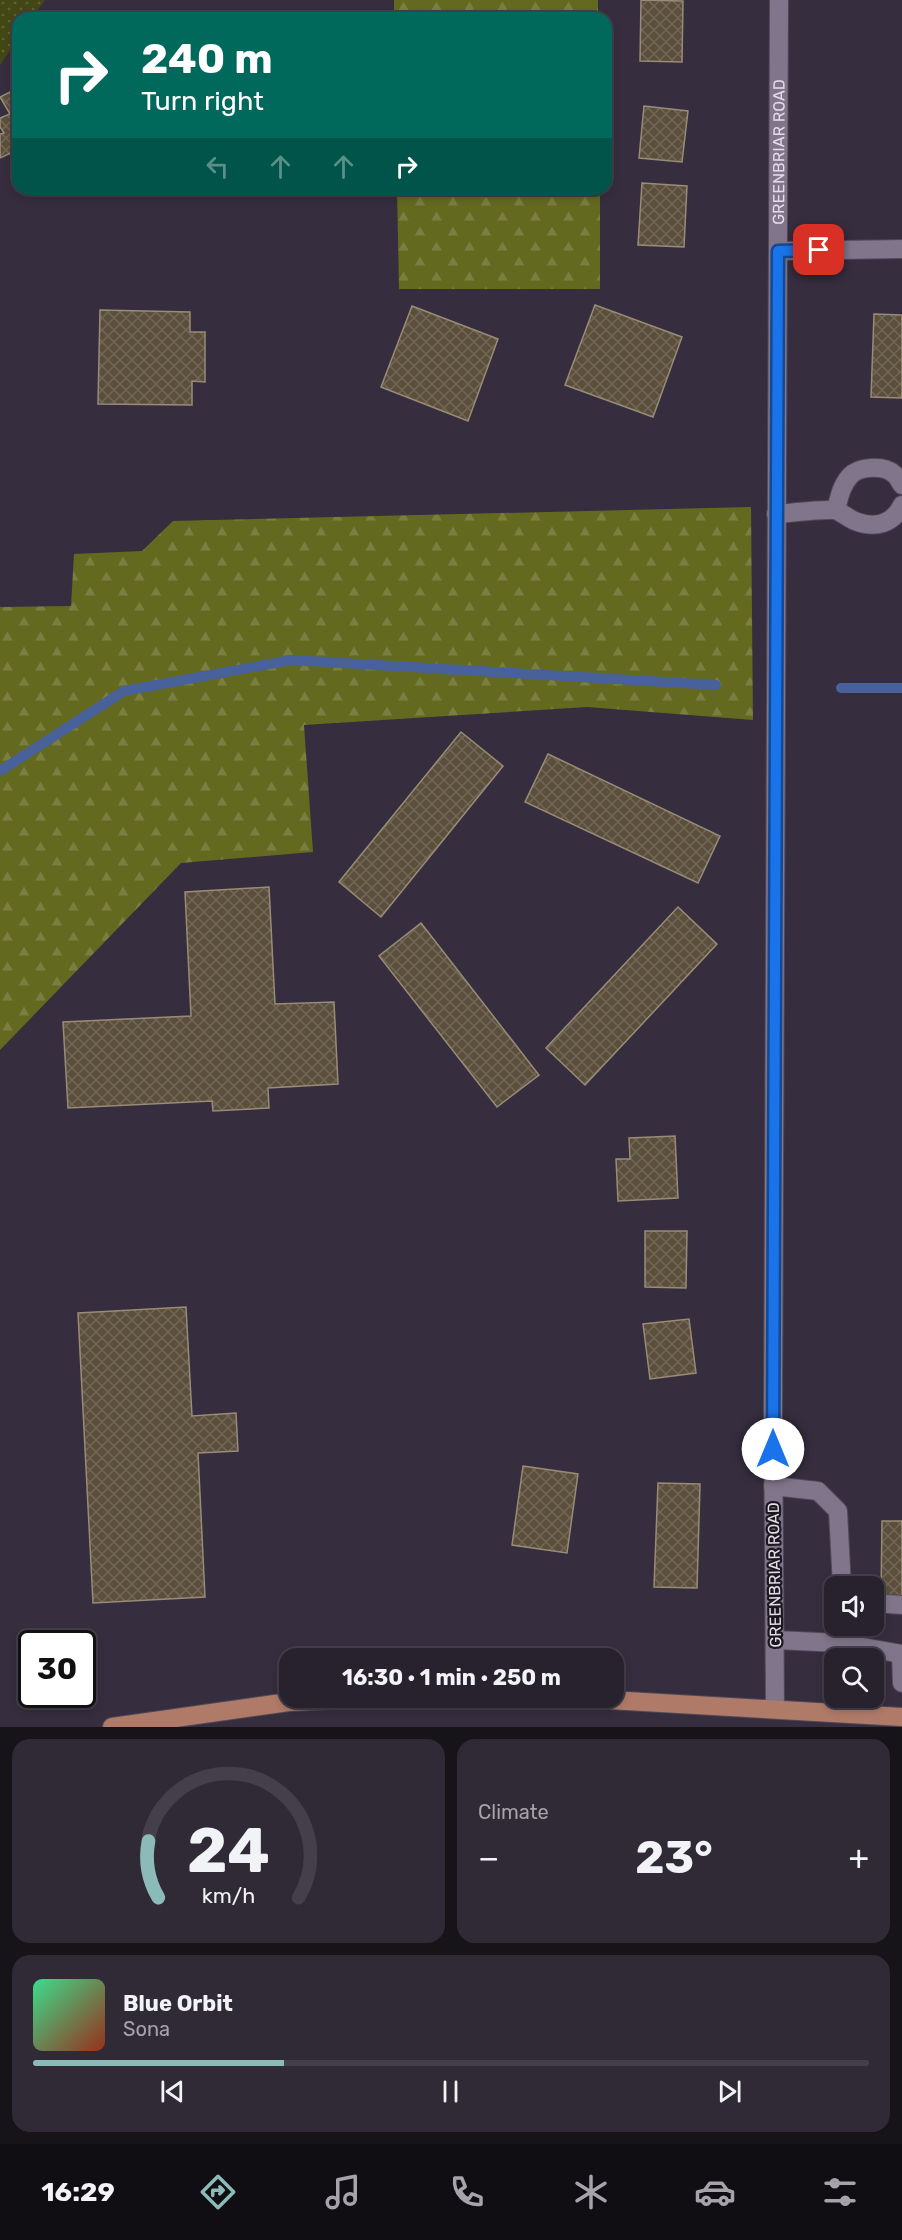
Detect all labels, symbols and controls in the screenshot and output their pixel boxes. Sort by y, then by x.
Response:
text: 240 m [141,34,273,84]
icon: right [42,36,120,114]
street label: GREENBRIAR ROAD [769,79,789,225]
text: Turn right [141,85,264,117]
icon: left [201,150,234,183]
icon: ahead [264,150,297,183]
icon: ahead [327,150,360,183]
icon: right [390,150,423,183]
pin [793,224,844,275]
icon: arrive [802,233,835,266]
position arrow [741,1417,805,1481]
street label: GREENBRIAR ROAD [764,1502,785,1648]
map controls [824,1576,884,1708]
button: sound [824,1576,884,1636]
speed limit sign: 30 [18,1630,96,1708]
button: search [824,1648,884,1708]
text: 16:30 · 1 min · 250 m [342,1664,561,1691]
text: Climate [478,1800,549,1824]
text: 24 [187,1814,270,1888]
text: 23° [635,1831,713,1884]
text: − [478,1838,499,1877]
text: + [848,1838,869,1877]
text: km/h [202,1883,255,1908]
text: Blue Orbit [123,1990,233,2017]
text: Sona [123,2017,170,2041]
icon: previous [156,2075,189,2108]
icon: pause [434,2075,467,2108]
icon: next [713,2075,746,2108]
icon: directions [197,2171,239,2213]
icon: music [322,2171,364,2213]
icon: phone [446,2171,488,2213]
icon: climate [570,2171,612,2213]
icon: car [694,2171,736,2213]
icon: filters [819,2171,861,2213]
text: 16:29 [41,2176,115,2208]

